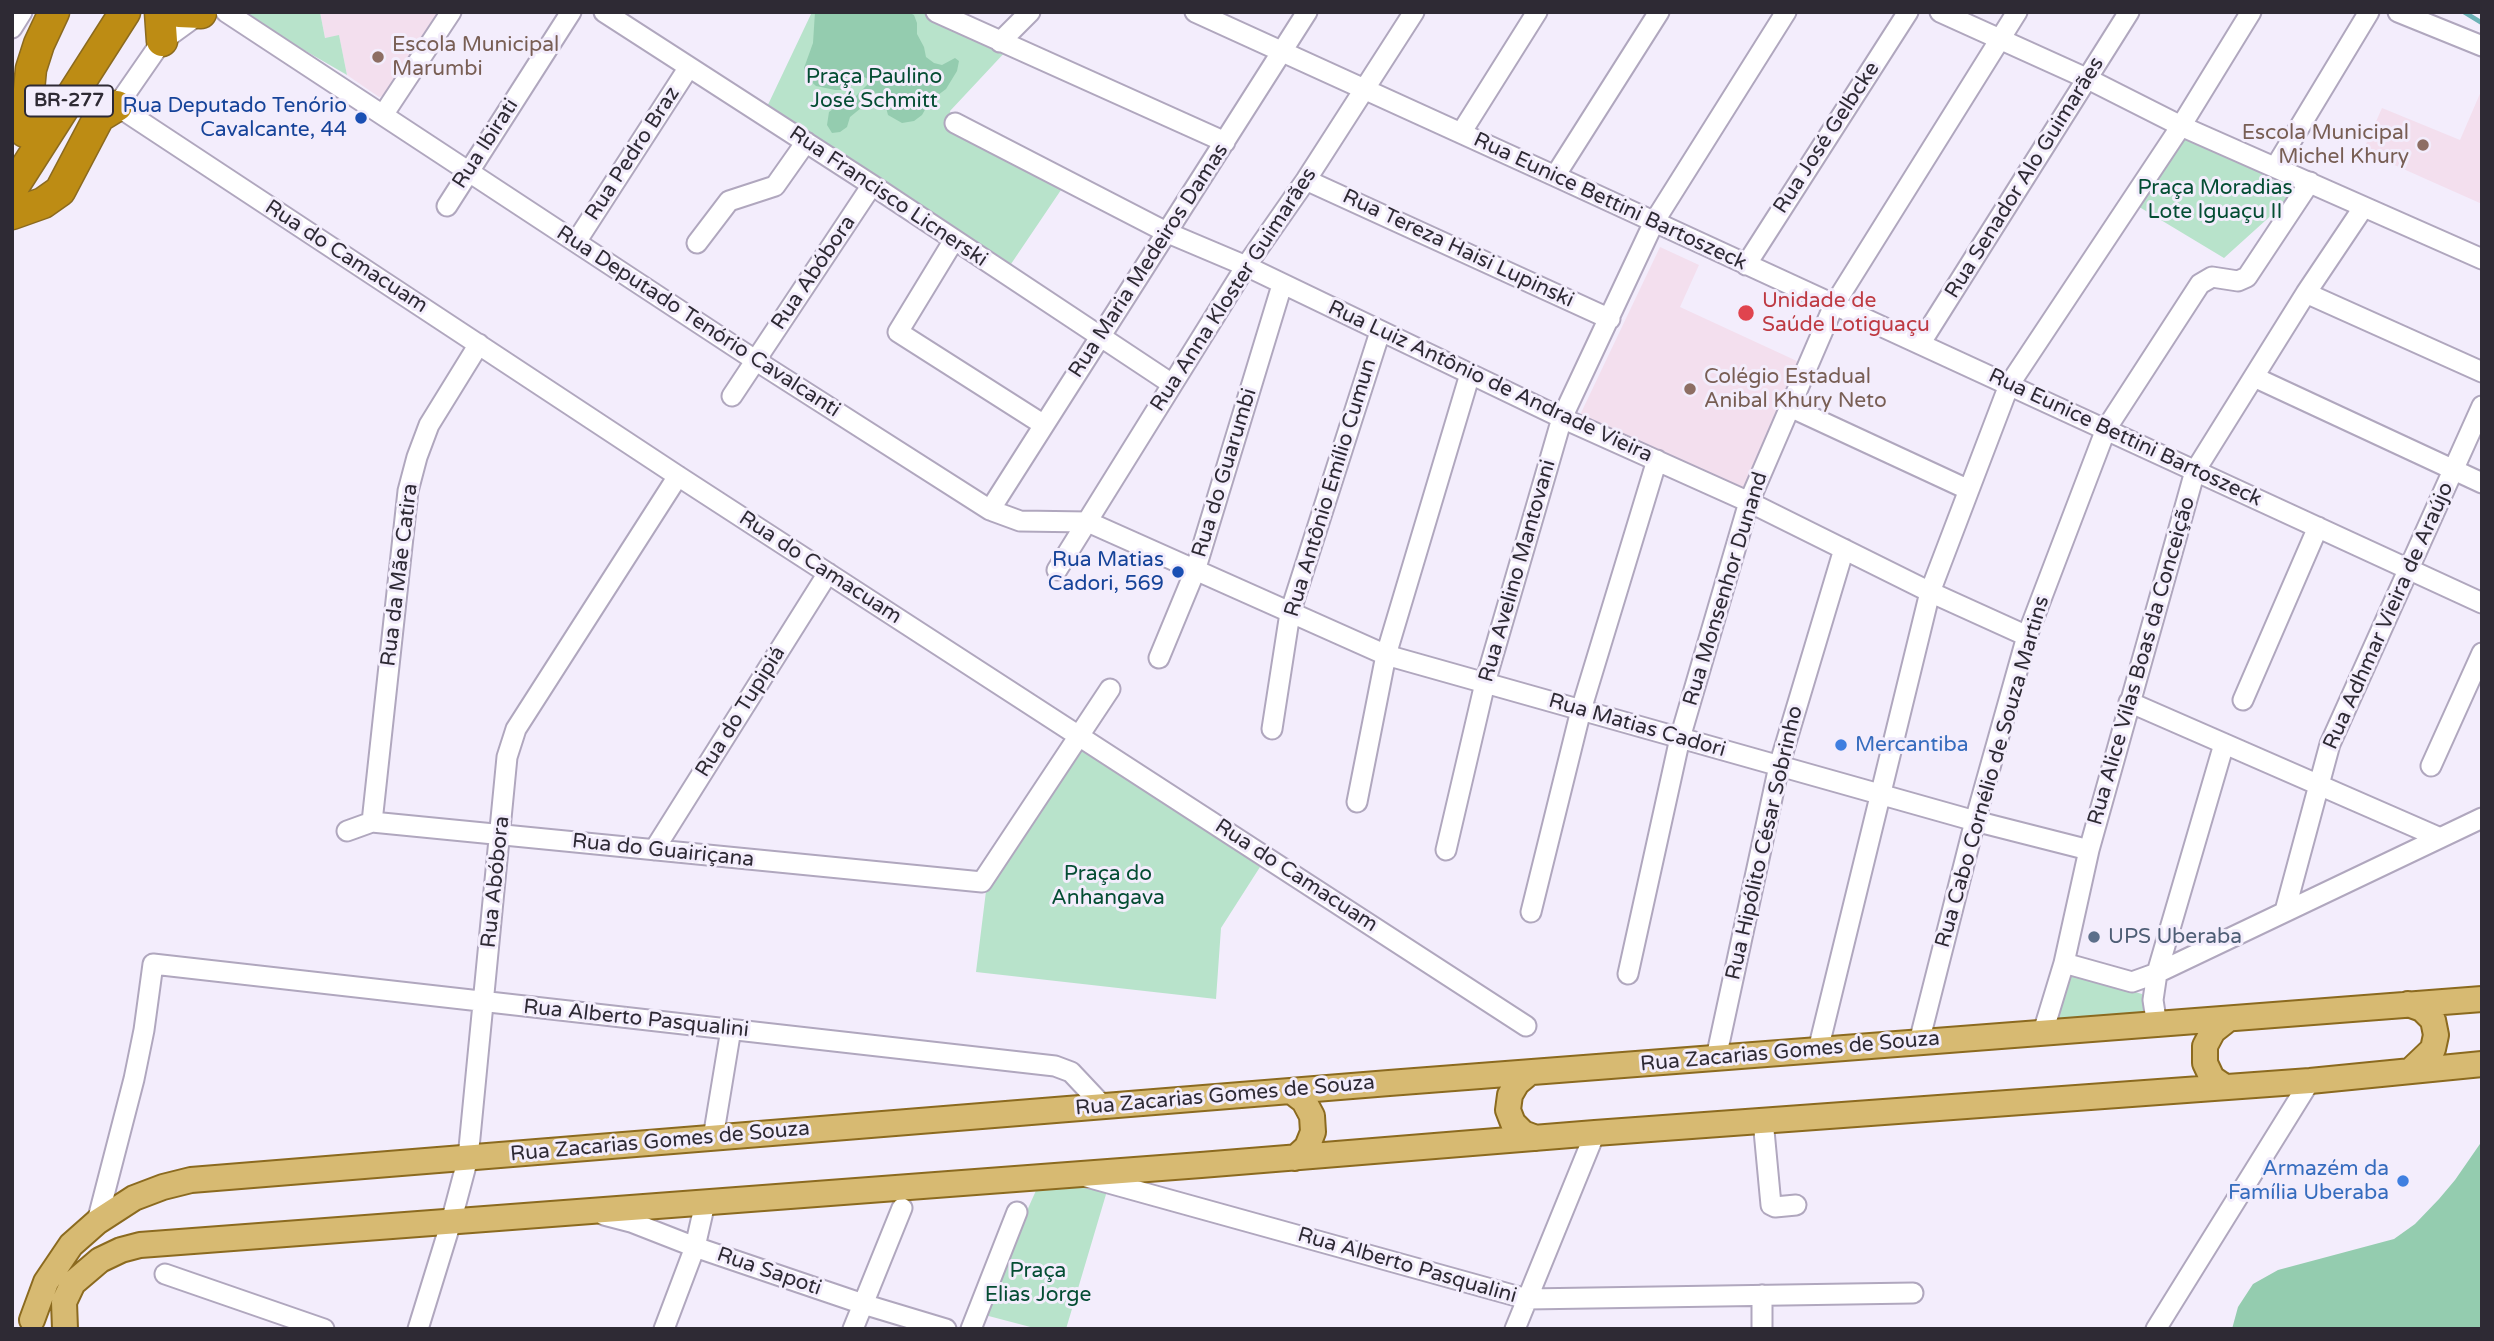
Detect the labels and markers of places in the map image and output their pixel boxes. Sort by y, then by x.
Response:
place label: Escola Municipal Marumbi [392,32,559,82]
marker: Escola Municipal Marumbi [370,49,386,65]
place label: Rua Deputado Tenório Cavalcante, 44 [122,93,347,143]
marker: Rua Deputado Tenório Cavalcante, 44 [353,110,369,126]
place label: Escola Municipal Michel Khury [2242,120,2409,170]
marker: Escola Municipal Michel Khury [2415,137,2431,153]
place label: Unidade de Saúde Lotiguaçu [1762,288,1930,338]
marker: Unidade de Saúde Lotiguaçu [1736,303,1756,323]
place label: Colégio Estadual Anibal Khury Neto [1704,364,1887,414]
marker: Colégio Estadual Anibal Khury Neto [1682,381,1698,397]
place label: Rua Matias Cadori, 569 [1048,547,1164,597]
marker: Rua Matias Cadori, 569 [1170,564,1186,580]
place label: Mercantiba [1855,732,1968,758]
marker: Mercantiba [1833,737,1849,753]
place label: UPS Uberaba [2108,924,2242,950]
marker: UPS Uberaba [2086,929,2102,945]
place label: Armazém da Família Uberaba [2228,1156,2389,1206]
marker: Armazém da Família Uberaba [2395,1173,2411,1189]

